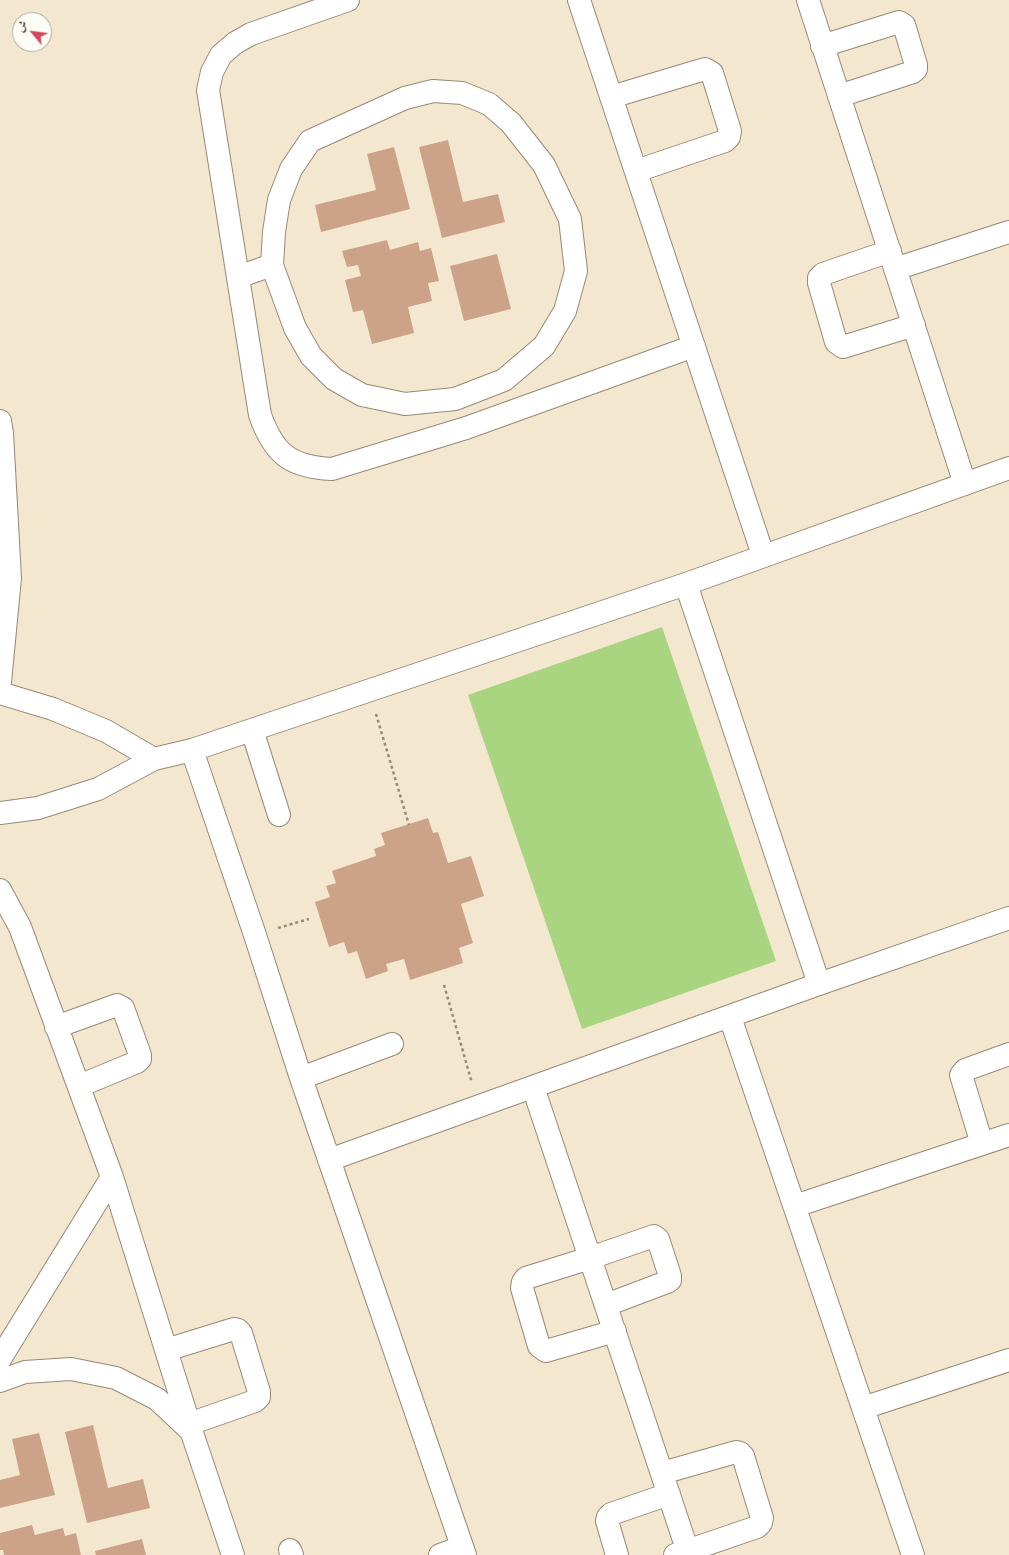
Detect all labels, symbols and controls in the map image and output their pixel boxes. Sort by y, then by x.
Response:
north arrow [12,12,52,52]
text: ش [14,19,31,35]

